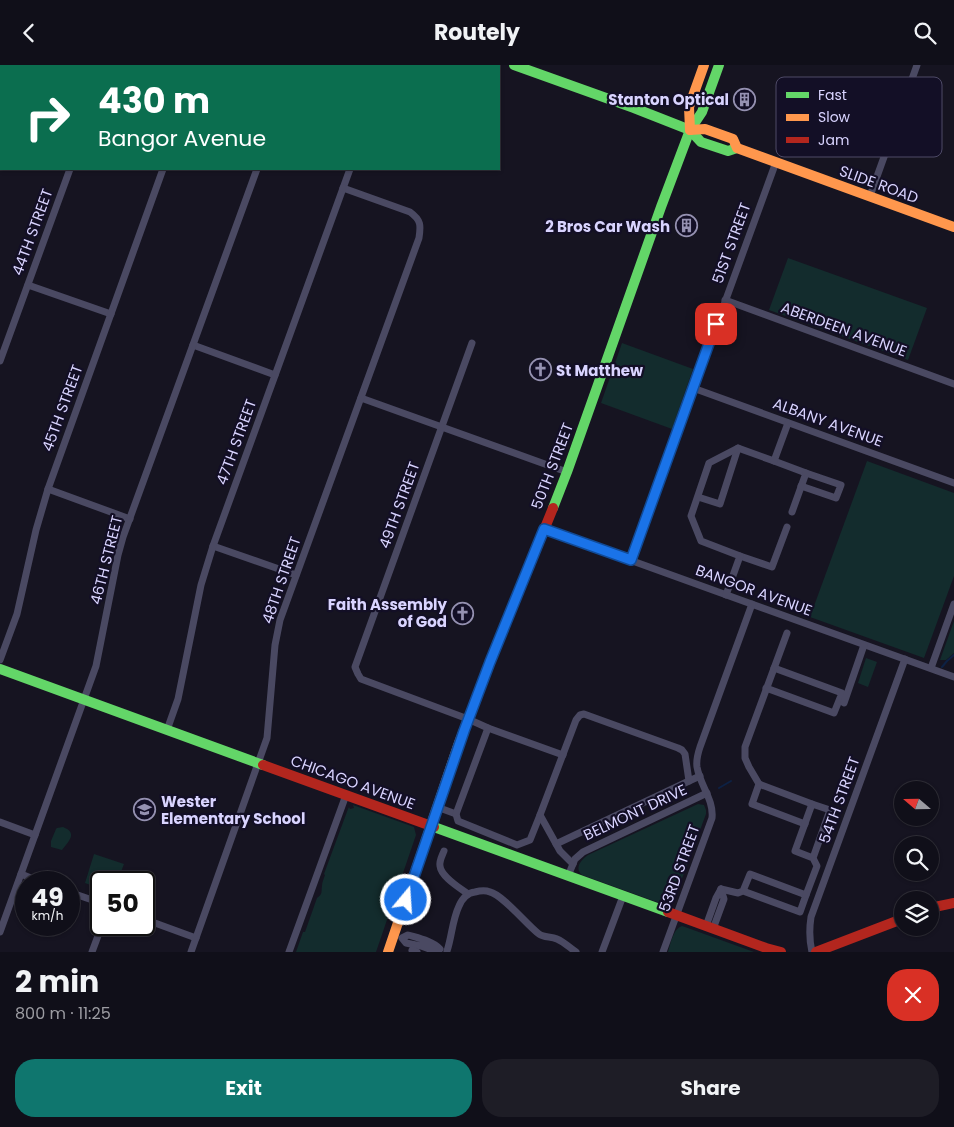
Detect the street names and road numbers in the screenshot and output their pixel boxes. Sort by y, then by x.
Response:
street label: SLIDE ROAD [836,160,922,208]
street label: 44TH STREET [7,186,57,278]
street label: 51ST STREET [707,200,755,286]
street label: ABERDEEN AVENUE [778,296,910,362]
street label: 45TH STREET [37,362,87,454]
street label: ALBANY AVENUE [770,392,886,452]
street label: 47TH STREET [211,396,261,488]
street label: 50TH STREET [526,420,578,512]
street label: 49TH STREET [374,459,424,551]
street label: 46TH STREET [85,513,127,607]
street label: 48TH STREET [256,534,306,626]
street label: BANGOR AVENUE [693,559,815,621]
street label: CHICAGO AVENUE [288,750,418,814]
street label: 54TH STREET [814,754,864,846]
street label: BELMONT DRIVE [580,779,690,845]
street label: 53RD STREET [653,821,705,915]

